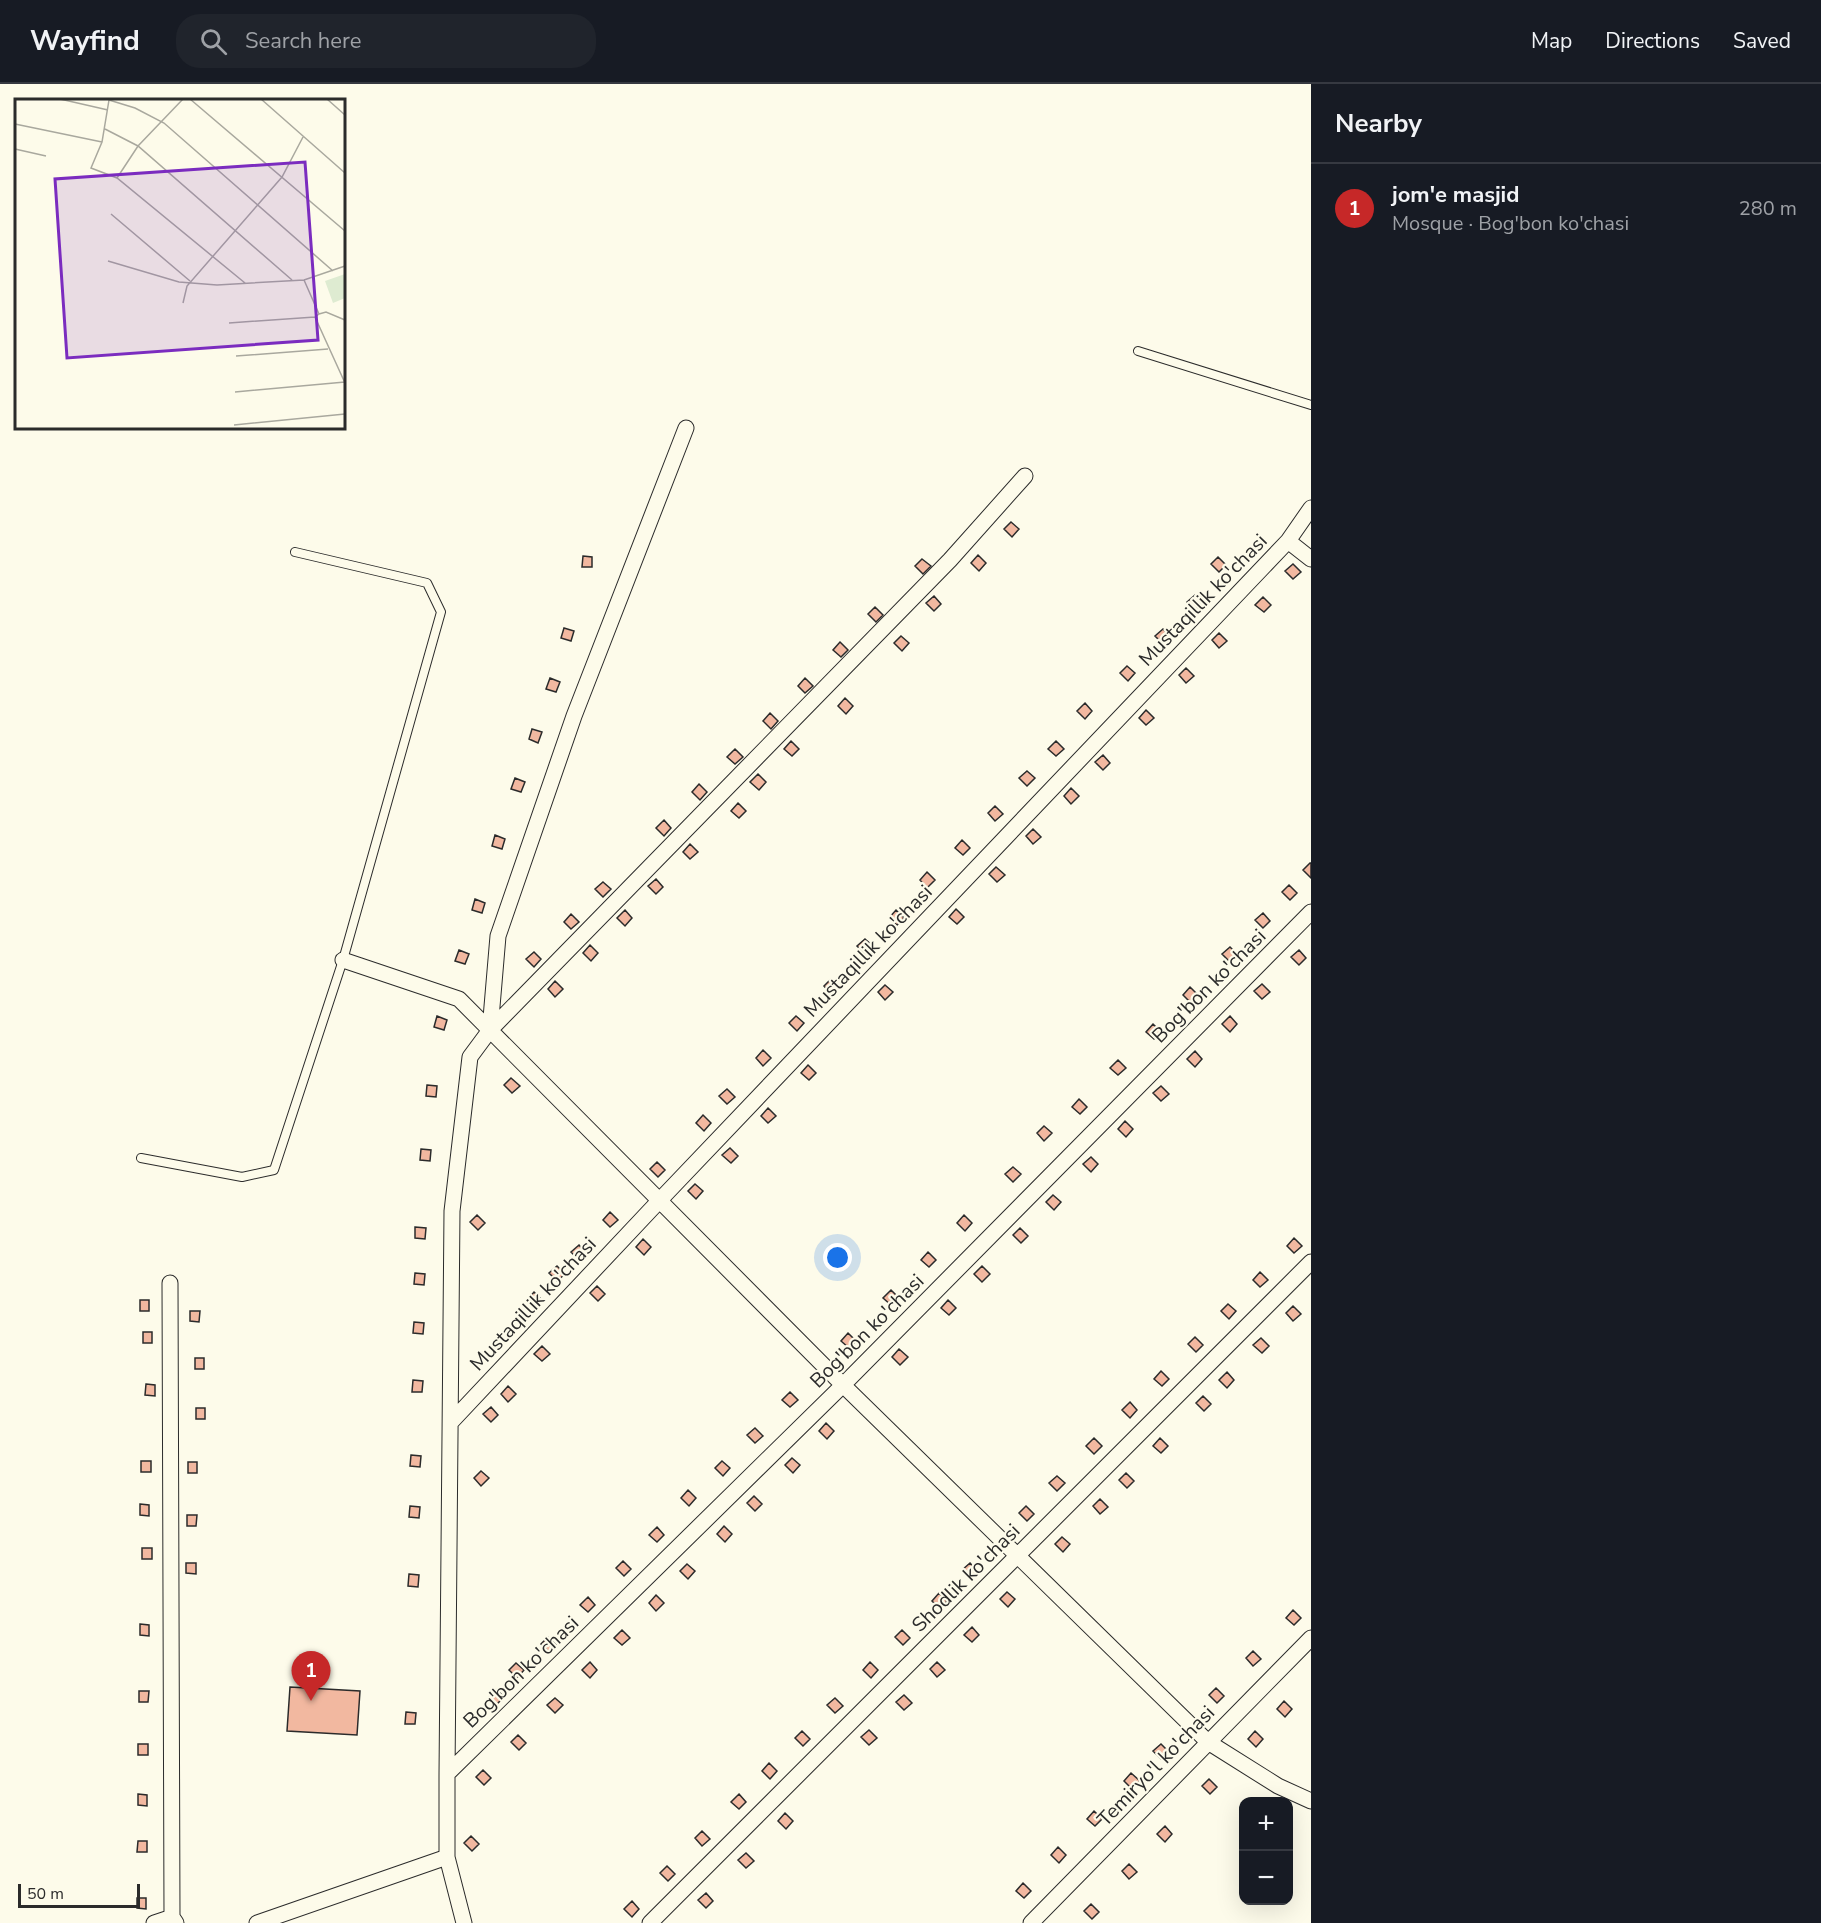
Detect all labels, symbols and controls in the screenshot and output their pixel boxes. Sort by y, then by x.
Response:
search box [176,14,596,68]
text: Wayfind [30,22,140,60]
icon: search [197,25,230,58]
text: Search here [245,26,362,56]
text: Map [1531,27,1572,55]
text: Directions [1605,27,1700,55]
text: Saved [1733,27,1791,55]
inset map [15,99,345,429]
text: Nearby [1335,106,1422,141]
text: jom'e masjid [1392,180,1519,210]
text: 1 [1349,195,1361,222]
text: 280 m [1739,195,1797,222]
text: Mosque · Bog'bon ko'chasi [1392,210,1629,237]
street label: Mustaqillik ko'chasi [1133,528,1273,672]
street label: Mustaqillik ko'chasi [798,879,938,1023]
street label: Bog'bon ko'chasi [1146,923,1272,1049]
street label: Mustaqillik ko'chasi [464,1231,602,1377]
your location [823,1243,852,1272]
street label: Bog'bon ko'chasi [804,1268,930,1394]
street label: Shodlik ko'chasi [906,1518,1026,1638]
street label: Bog'bon ko'chasi [457,1610,585,1734]
pin: 1 [292,1652,330,1701]
street label: Temiryo'l ko'chasi [1091,1700,1221,1832]
map controls [1239,1797,1293,1905]
button: + [1239,1797,1293,1851]
button: − [1239,1851,1293,1905]
scale bar [18,1881,140,1908]
text: 50 m [27,1883,64,1905]

